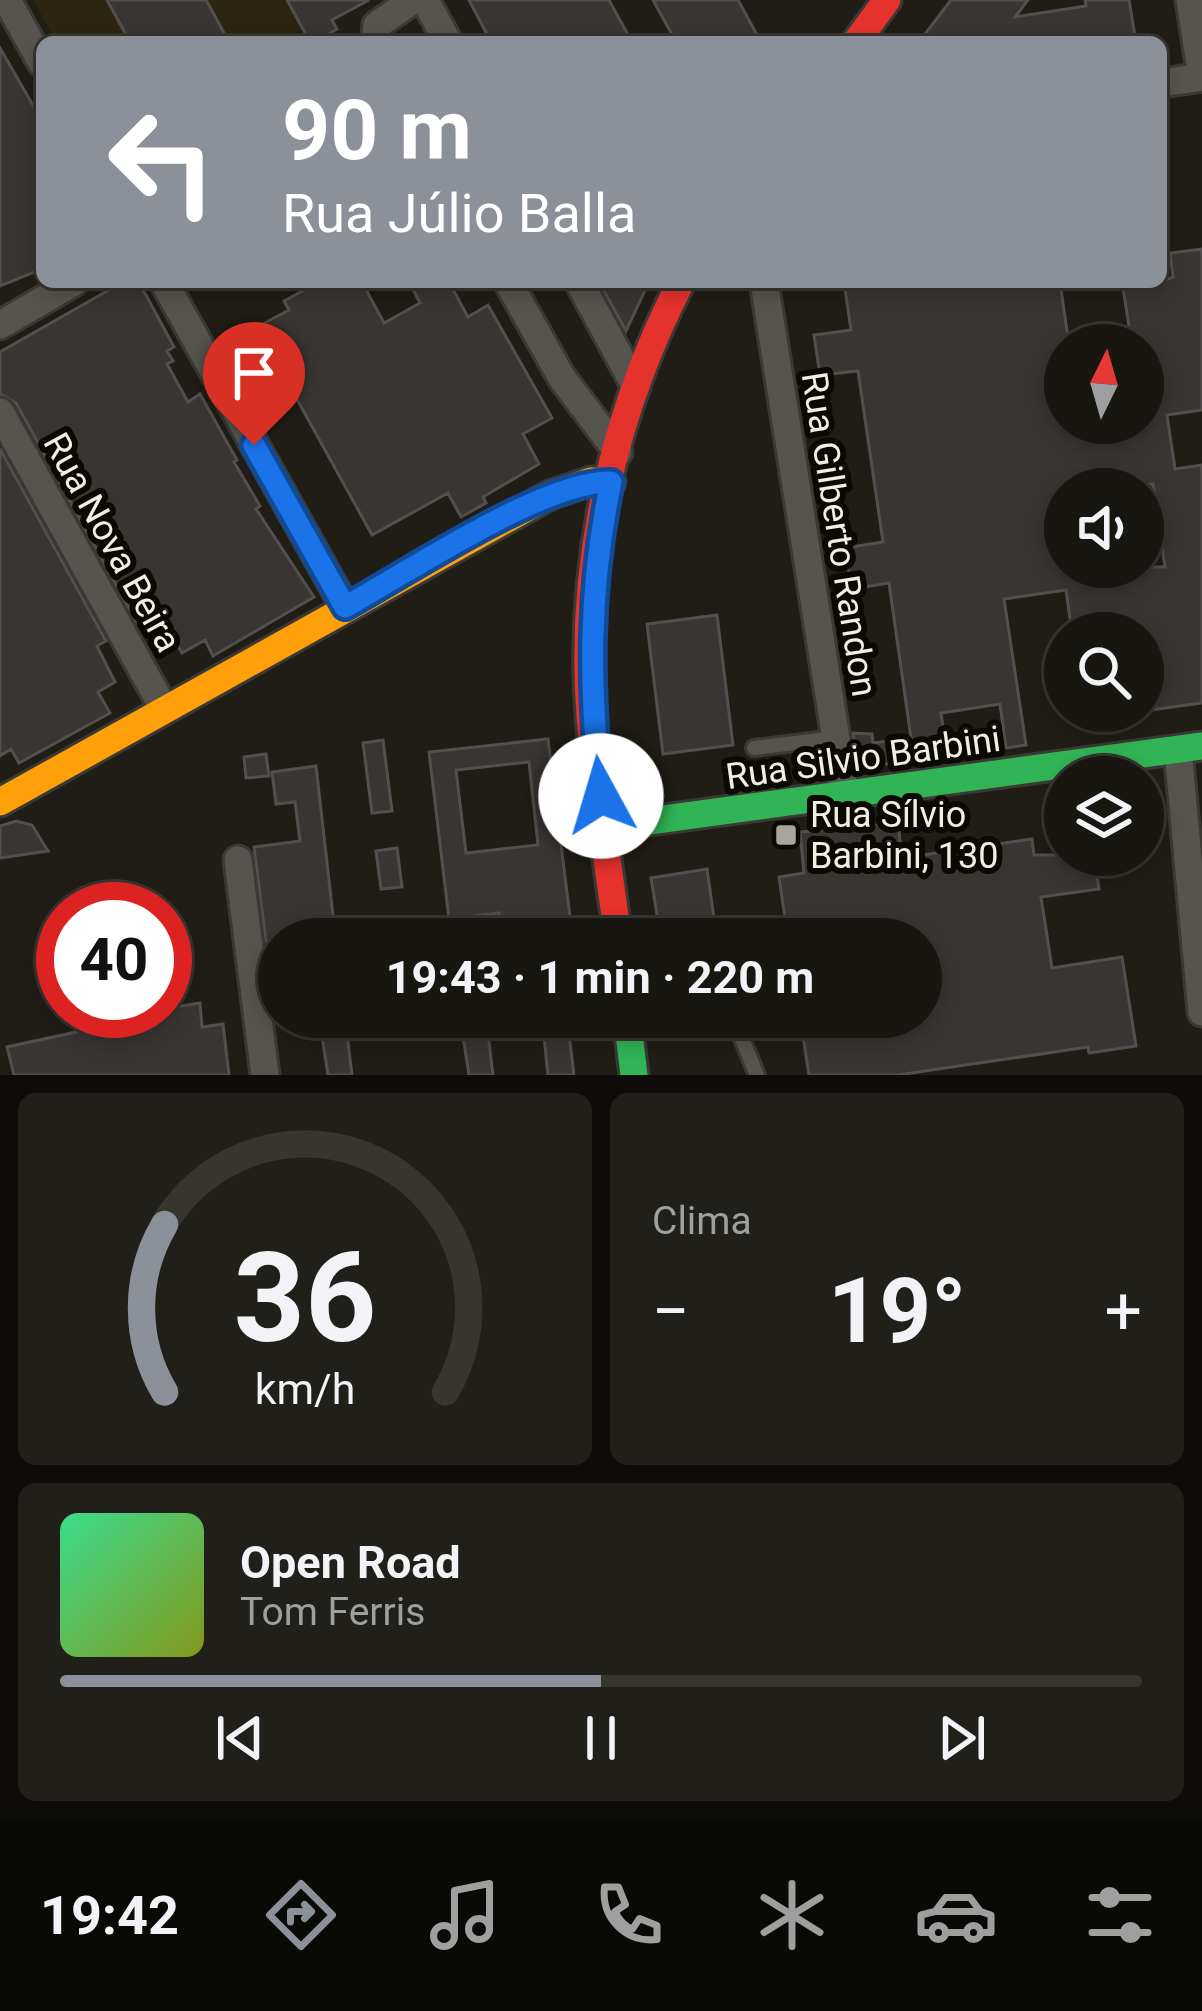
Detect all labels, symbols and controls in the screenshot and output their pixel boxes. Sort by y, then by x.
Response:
text: 90 m [282,81,472,180]
icon: left [84,84,240,240]
text: Rua Júlio Balla [282,182,636,245]
pin [203,322,305,445]
north arrow [1044,324,1164,444]
map controls [1044,324,1164,876]
icon: arrive [221,340,287,406]
street label: Rua Gilberto Randon [793,369,885,700]
street label: Rua Nova Beira [35,426,190,659]
button: sound [1044,468,1164,588]
button: search [1044,612,1164,732]
street label: Rua Silvio Barbini [723,718,1003,798]
position arrow [538,733,664,859]
button: layers [1044,756,1164,876]
place label: Rua Sílvio Barbini, 130 [810,794,999,877]
marker: Rua Sílvio Barbini, 130 [773,822,799,848]
speed limit sign: 40 [36,882,192,1038]
text: 19:43 · 1 min · 220 m [386,951,814,1004]
text: Clima [652,1198,752,1244]
text: 36 [233,1225,377,1371]
text: 19° [828,1259,966,1364]
text: − [652,1273,690,1350]
text: + [1105,1273,1142,1350]
text: km/h [255,1364,355,1414]
text: Open Road [240,1536,461,1589]
text: Tom Ferris [240,1589,425,1635]
icon: previous [207,1705,273,1771]
icon: pause [568,1705,634,1771]
icon: next [929,1705,995,1771]
icon: directions [259,1873,343,1957]
icon: music [423,1873,507,1957]
icon: phone [587,1873,671,1957]
icon: climate [750,1873,834,1957]
icon: car [914,1873,998,1957]
icon: filters [1078,1873,1162,1957]
text: 19:42 [40,1884,179,1947]

